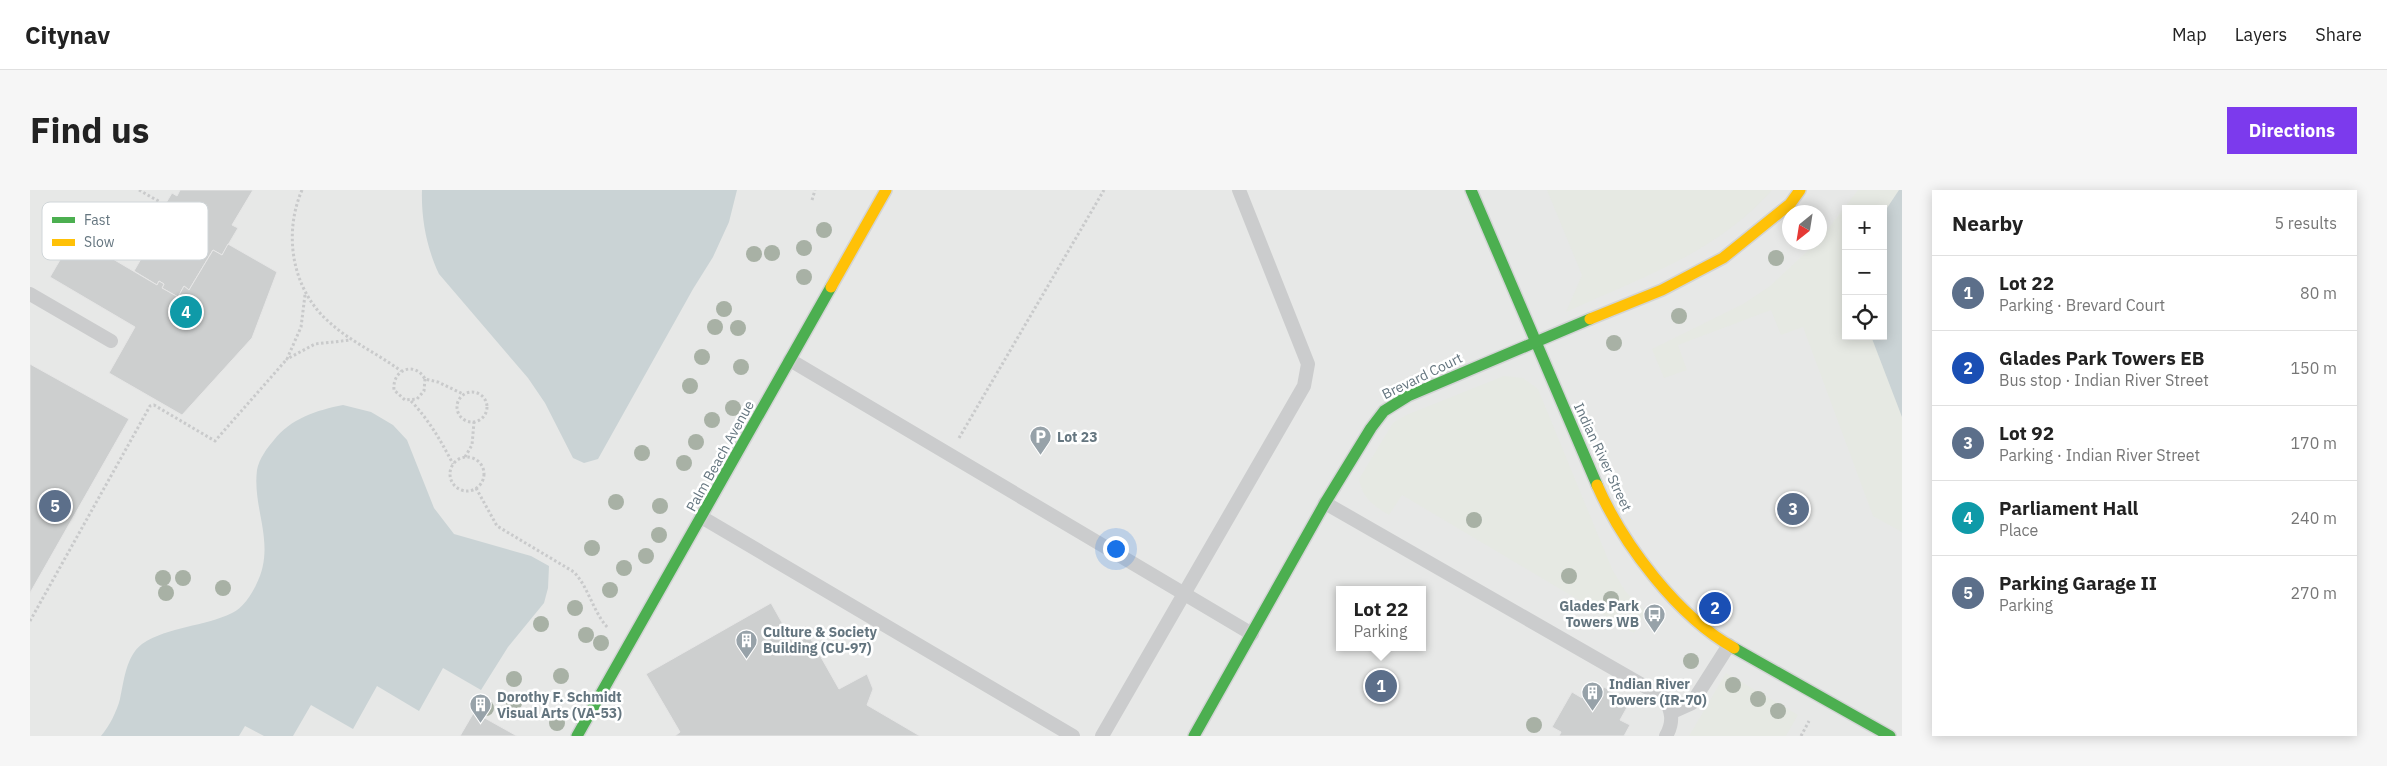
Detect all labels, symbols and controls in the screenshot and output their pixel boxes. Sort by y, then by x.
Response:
text: Citynav [25,19,110,51]
text: Map [2172,23,2207,46]
text: Layers [2235,23,2287,46]
text: Share [2315,23,2362,46]
text: Find us [30,107,149,153]
button: Directions [2227,107,2357,154]
legend [42,202,208,260]
north arrow [1782,205,1827,250]
map controls [1842,205,1887,340]
button: + [1842,205,1887,250]
text: Nearby [1952,209,2023,237]
text: Fast [84,211,110,229]
text: 5 results [2274,213,2337,233]
text: Slow [84,233,115,251]
button: − [1842,250,1887,295]
text: Lot 22 [1999,271,2054,295]
text: 1 [1963,283,1973,303]
text: 80 m [2300,283,2337,303]
pin: 4 [170,293,202,331]
button: locate [1842,295,1887,340]
text: Parking · Brevard Court [1999,295,2165,315]
text: Glades Park Towers EB [1999,346,2204,370]
street label: Brevard Court [1379,349,1465,403]
text: 2 [1963,358,1973,378]
text: 150 m [2290,358,2337,378]
text: Bus stop · Indian River Street [1999,370,2209,390]
street label: Palm Beach Avenue [682,397,758,515]
street label: Indian River Street [1570,400,1636,514]
text: Lot 92 [1999,421,2054,445]
parking icon: Lot 23 [1029,425,1053,456]
place label: Lot 23 [1057,428,1098,446]
text: 3 [1963,433,1973,453]
text: 170 m [2290,433,2337,453]
text: Parking · Indian River Street [1999,445,2200,465]
pin: 5 [39,487,71,525]
pin: 3 [1777,490,1809,528]
text: Parliament Hall [1999,496,2138,520]
text: 4 [1963,508,1973,528]
text: 240 m [2290,508,2337,528]
text: Place [1999,520,2038,540]
your location [1103,536,1129,562]
text: Parking Garage II [1999,571,2157,595]
text: 5 [1963,583,1973,603]
text: 270 m [2290,583,2337,603]
popup [1336,586,1426,651]
pin: 2 [1699,589,1731,627]
text: Parking [1999,595,2053,615]
text: Lot 22 [1353,597,1409,621]
place label: Glades Park Towers WB [1559,597,1640,631]
bus stop icon: Glades Park Towers WB [1643,602,1667,633]
text: Parking [1353,621,1407,641]
place label: Culture & Society Building (CU-97) [763,623,878,657]
building icon: Culture & Society Building (CU-97) [735,628,759,659]
pin: 1 [1365,667,1397,705]
place label: Indian River Towers (IR-70) [1609,675,1707,709]
building icon: Indian River Towers (IR-70) [1581,680,1605,711]
place label: Dorothy F. Schmidt Visual Arts (VA-53) [497,688,622,722]
building icon: Dorothy F. Schmidt Visual Arts (VA-53) [469,693,493,724]

